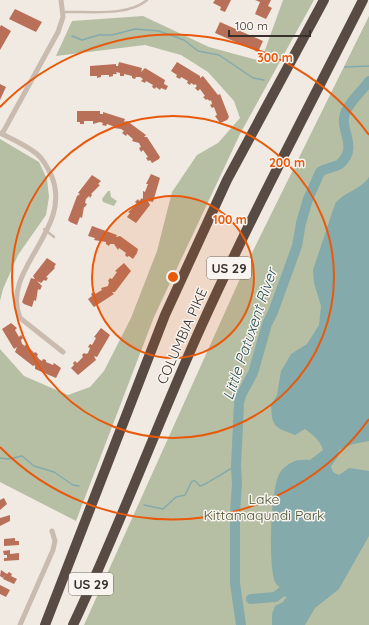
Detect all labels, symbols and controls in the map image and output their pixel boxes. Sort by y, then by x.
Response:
scale bar [229,12,310,38]
text: 100 m [235,18,268,33]
text: 300 m [257,50,293,65]
text: 200 m [269,155,305,170]
text: 100 m [213,212,247,227]
road number: US 29 [207,257,251,279]
water label: Little Patuxent River [218,264,282,402]
centre of rings [166,270,180,284]
street label: COLUMBIA PIKE [153,285,211,387]
park label: Lake Kittamaqundi Park [203,490,325,524]
road number: US 29 [69,573,113,595]

